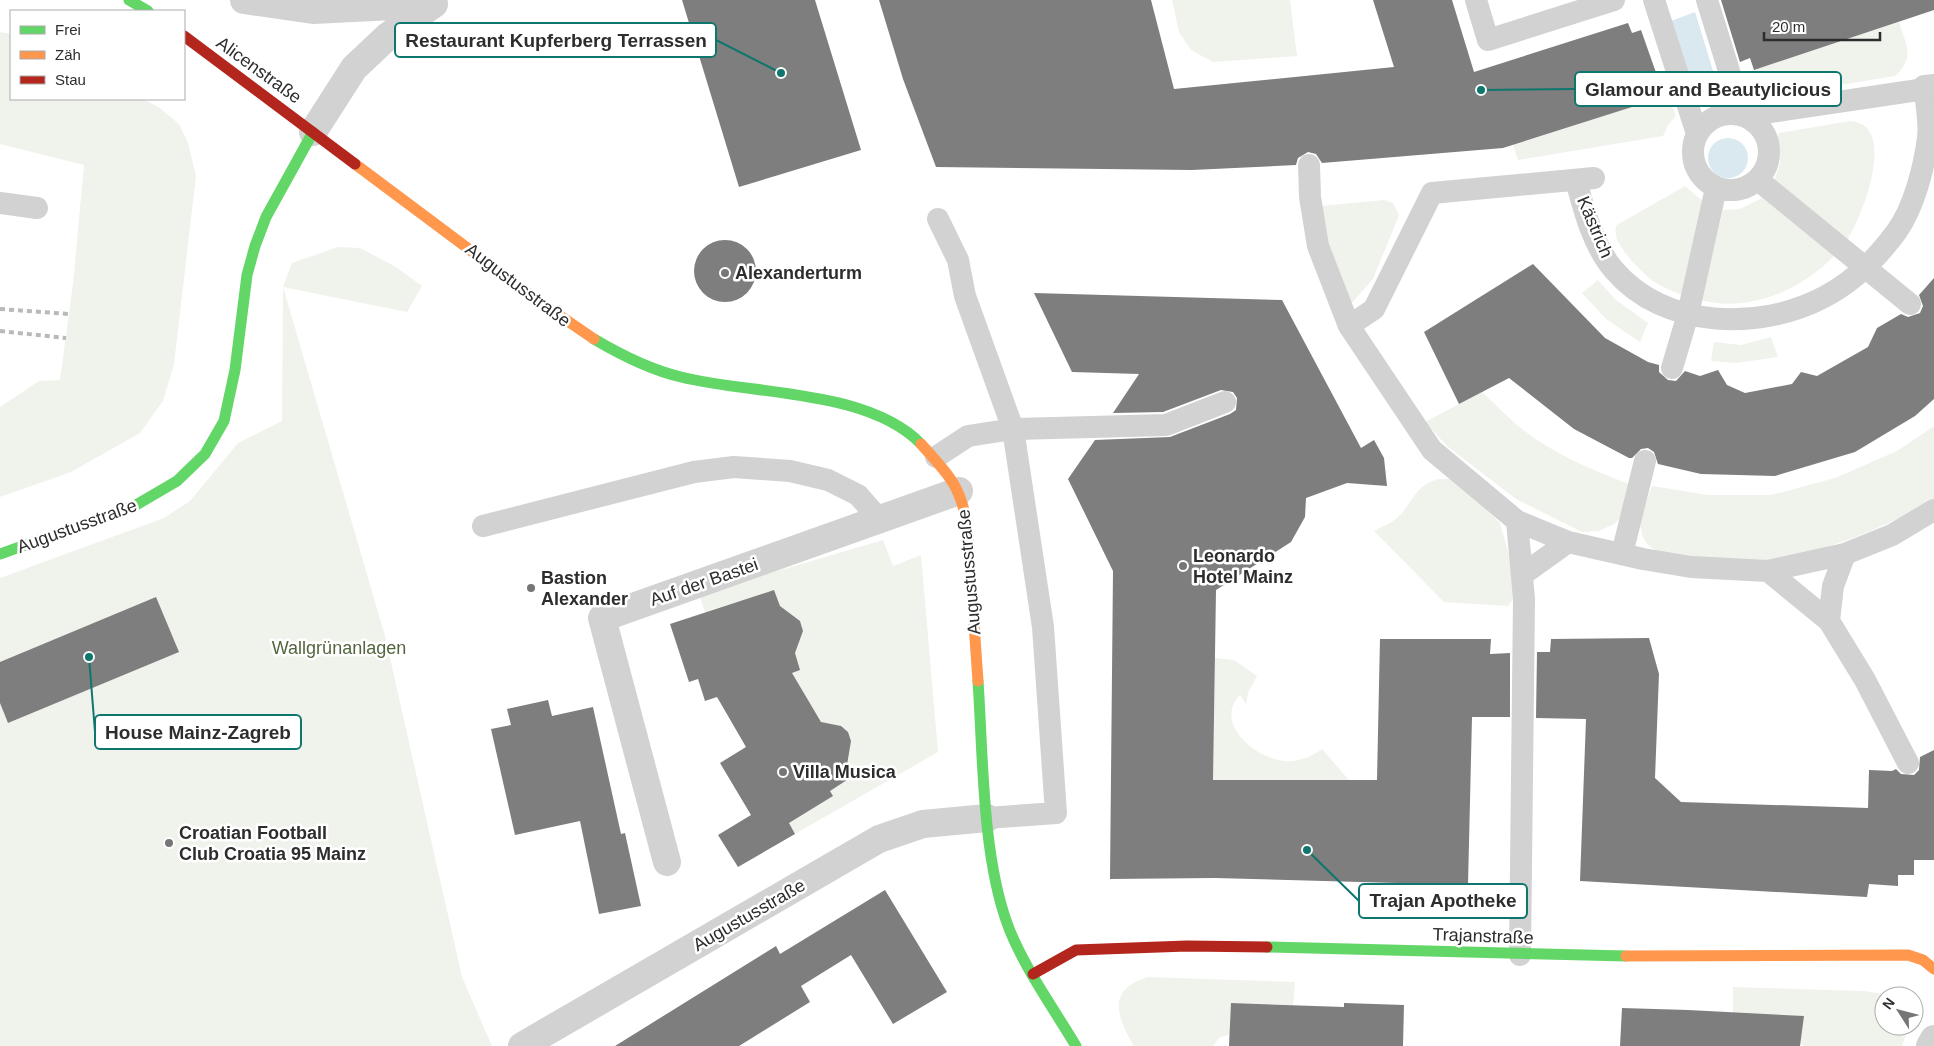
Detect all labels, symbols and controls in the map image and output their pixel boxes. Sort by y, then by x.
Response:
legend [10,10,185,100]
scale bar [1764,10,1880,42]
text: 20 m [1772,18,1805,35]
text: Frei [55,21,81,38]
callout: Restaurant Kupferberg Terrassen [395,23,716,57]
text: Restaurant Kupferberg Terrassen [405,30,707,51]
street label: Alicenstraße [213,33,305,107]
text: Zäh [55,46,81,63]
text: Stau [55,71,86,88]
callout: Glamour and Beautylicious [1575,72,1841,106]
text: Glamour and Beautylicious [1585,79,1831,100]
street label: Kästrich [1573,193,1617,261]
street label: Augustusstraße [462,239,574,331]
place label: Alexanderturm [735,263,862,283]
marker: Alexanderturm [719,267,731,279]
street label: Augustusstraße [14,495,140,557]
street label: Augustusstraße [954,508,984,636]
place label: Leonardo Hotel Mainz [1193,546,1293,587]
street label: Auf der Bastei [647,554,761,610]
marker: Leonardo Hotel Mainz [1177,560,1189,572]
place label: Bastion Alexander [541,568,628,609]
marker: Bastion Alexander [525,582,537,594]
park label: Wallgrünanlagen [272,638,406,658]
callout: House Mainz-Zagreb [95,715,301,749]
text: House Mainz-Zagreb [105,722,291,743]
place label: Villa Musica [793,762,897,782]
marker: Villa Musica [777,766,789,778]
place label: Croatian Football Club Croatia 95 Mainz [179,823,366,864]
marker: Croatian Football Club Croatia 95 Mainz [163,837,175,849]
street label: Augustusstraße [689,875,809,955]
callout: Trajan Apotheke [1359,884,1527,918]
text: Trajan Apotheke [1369,890,1517,911]
street label: Trajanstraße [1432,924,1534,948]
north arrow [1874,986,1924,1036]
text: N [1879,995,1898,1012]

